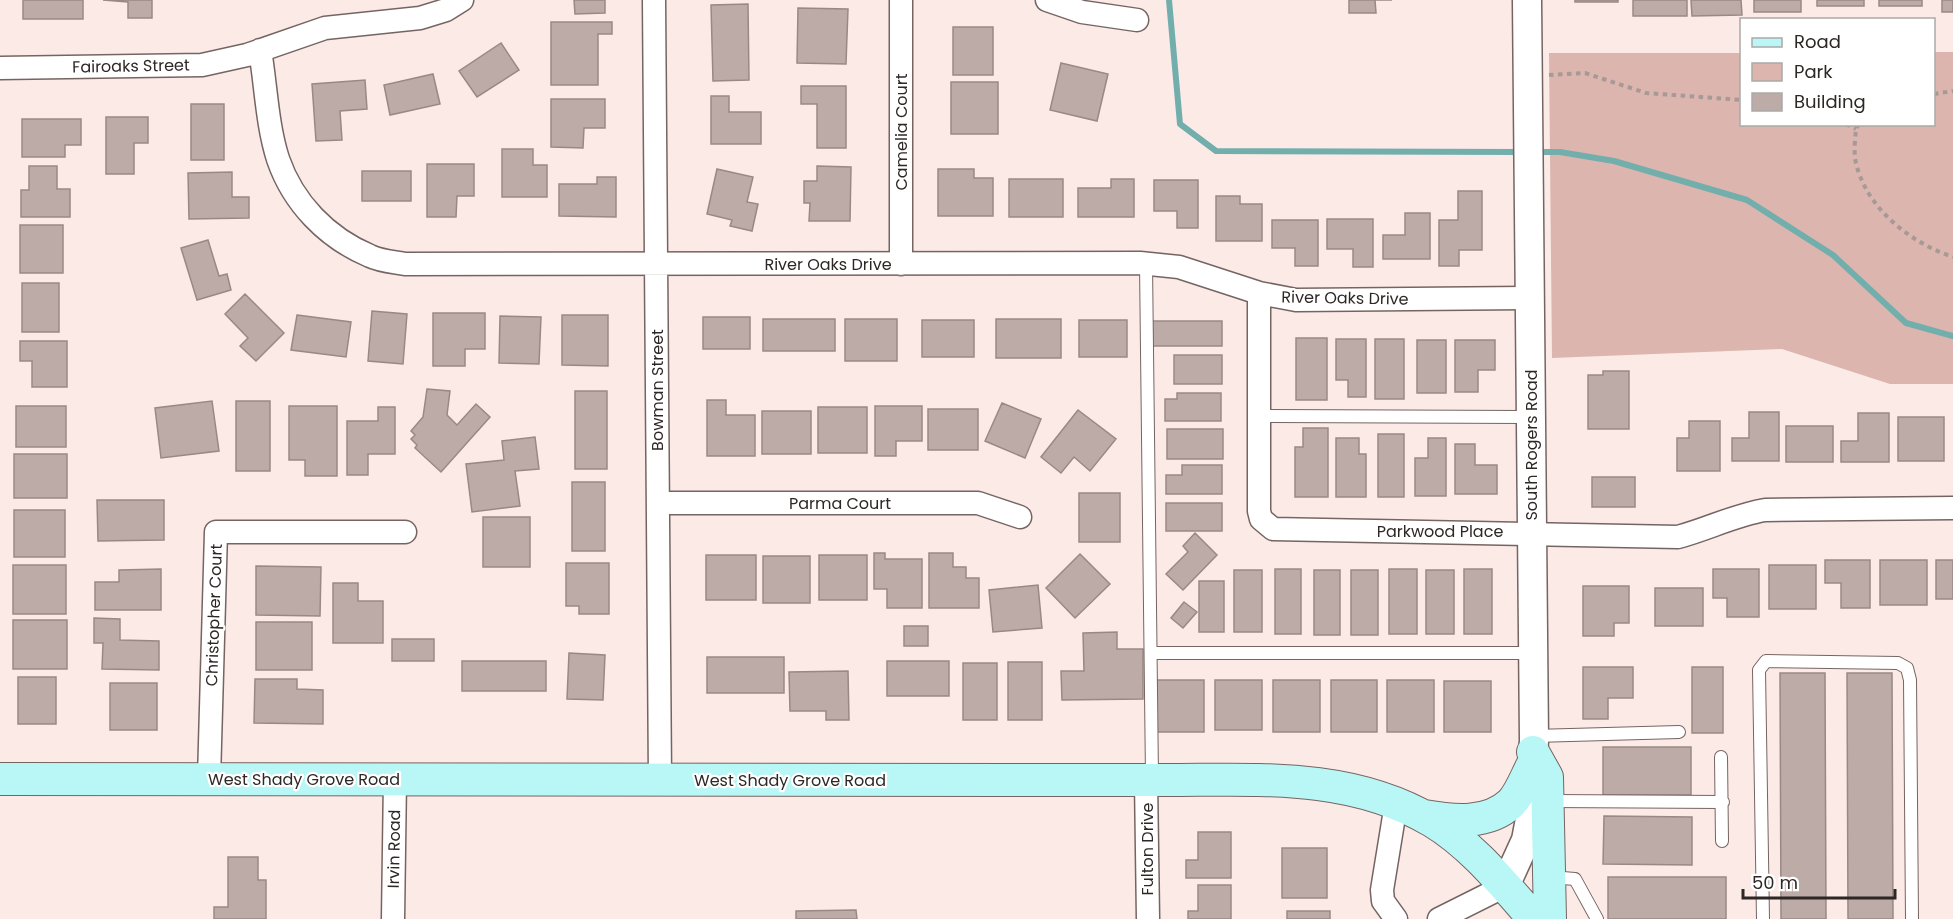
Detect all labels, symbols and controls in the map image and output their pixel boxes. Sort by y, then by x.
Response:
legend [1740,18,1935,126]
text: Road [1794,29,1841,54]
street label: Fairoaks Street [72,53,190,79]
text: Park [1794,59,1833,84]
street label: Camelia Court [890,73,913,191]
text: Building [1794,89,1866,114]
street label: River Oaks Drive [764,253,892,276]
street label: River Oaks Drive [1281,285,1409,311]
street label: Bowman Street [646,329,669,451]
street label: South Rogers Road [1520,369,1543,521]
street label: Parma Court [789,492,891,515]
street label: Parkwood Place [1377,520,1503,543]
street label: Christopher Court [200,543,228,687]
street label: West Shady Grove Road [208,768,400,791]
street label: West Shady Grove Road [694,769,886,792]
street label: Fulton Drive [1136,802,1159,895]
street label: Irvin Road [382,809,406,889]
scale bar [1743,862,1894,900]
text: 50 m [1752,870,1798,895]

